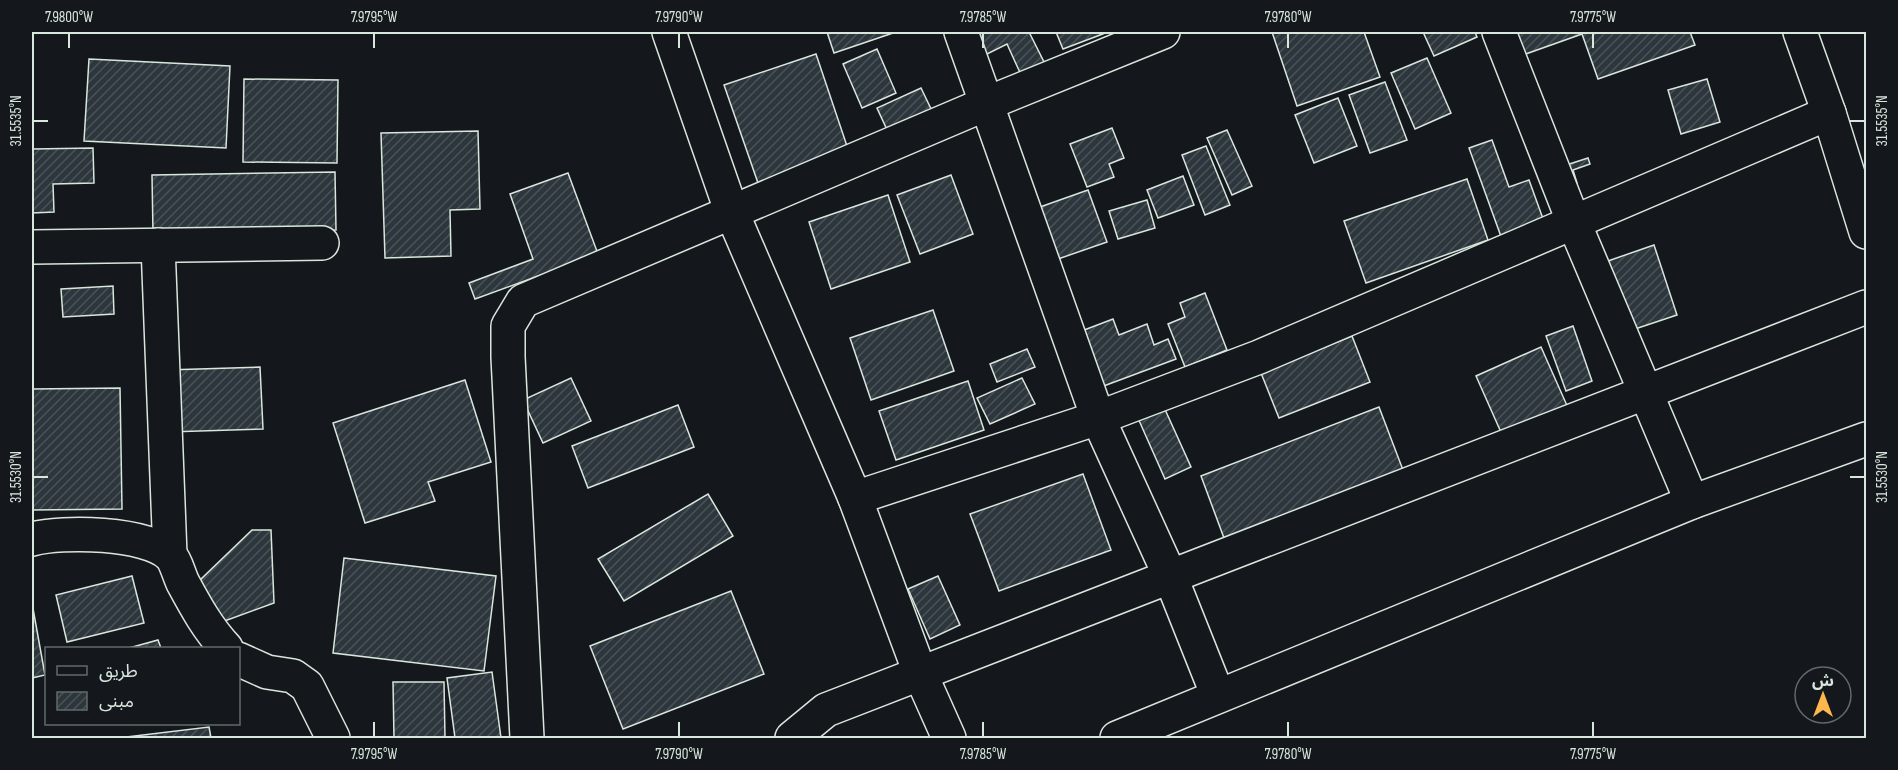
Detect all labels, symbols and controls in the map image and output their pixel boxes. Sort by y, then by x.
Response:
text: 7.9800°W [45,8,93,27]
text: 7.9795°W [351,8,398,27]
text: 7.9790°W [655,8,703,27]
text: 7.9785°W [960,8,1007,27]
text: 7.9780°W [1264,8,1312,27]
text: 7.9775°W [1570,8,1616,27]
text: 31.5535°N [7,95,26,147]
text: 31.5535°N [1873,95,1892,147]
text: 31.5530°N [7,451,26,503]
text: 31.5530°N [1873,451,1892,503]
legend [45,647,240,725]
text: طريق [99,661,138,682]
north arrow [1793,665,1853,725]
text: ش [1812,672,1834,691]
text: مبنى [99,691,134,712]
text: 7.9795°W [351,745,398,764]
text: 7.9790°W [655,745,703,764]
text: 7.9785°W [960,745,1007,764]
text: 7.9780°W [1264,745,1312,764]
text: 7.9775°W [1570,745,1616,764]

